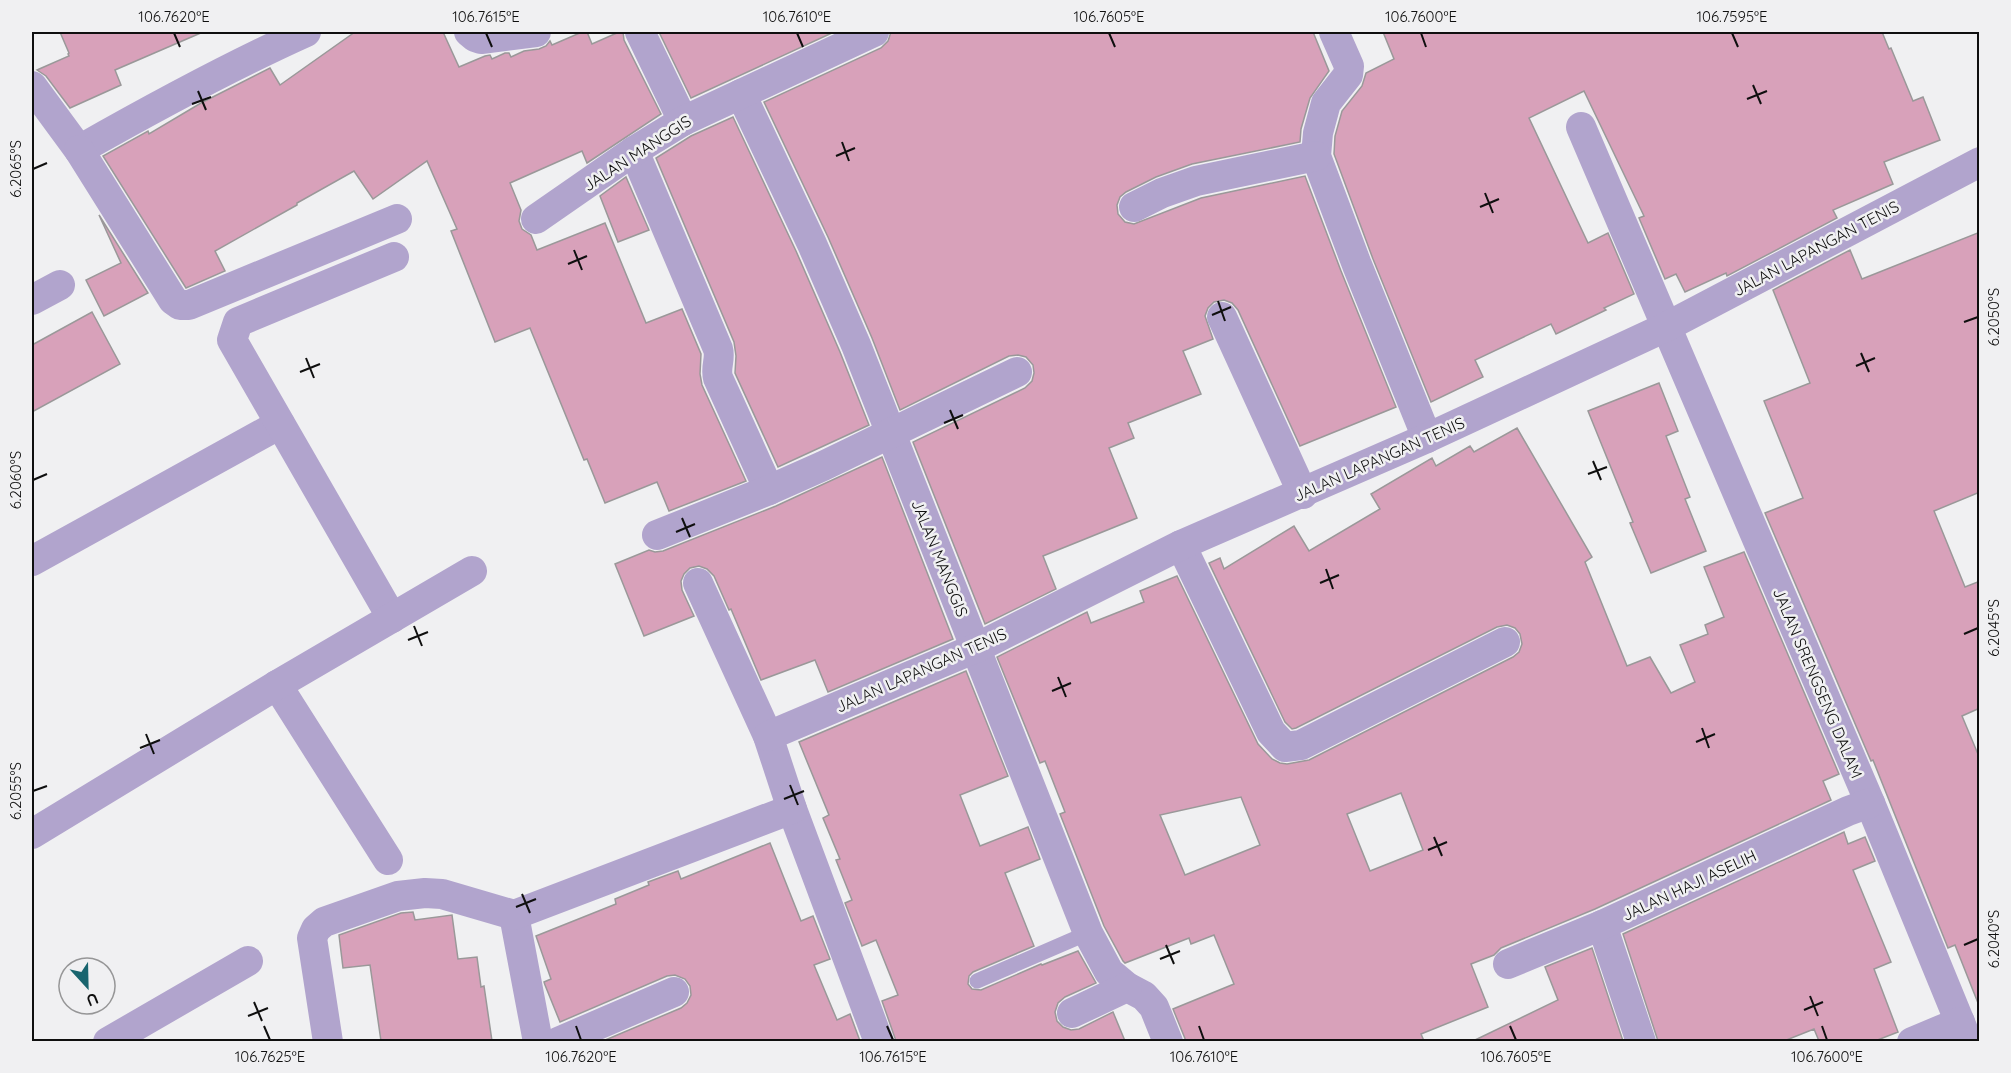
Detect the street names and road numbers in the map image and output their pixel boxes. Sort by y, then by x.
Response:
street label: JALAN MANGGIS [579,111,695,195]
street label: JALAN LAPANGAN TENIS [1730,196,1902,300]
street label: JALAN LAPANGAN TENIS [1291,412,1467,506]
street label: JALAN MANGGIS [907,496,973,620]
street label: JALAN SRENGSENG DALAM [1769,585,1867,781]
street label: JALAN LAPANGAN TENIS [833,623,1009,717]
street label: JALAN HAJI ASELIH [1619,845,1759,925]

